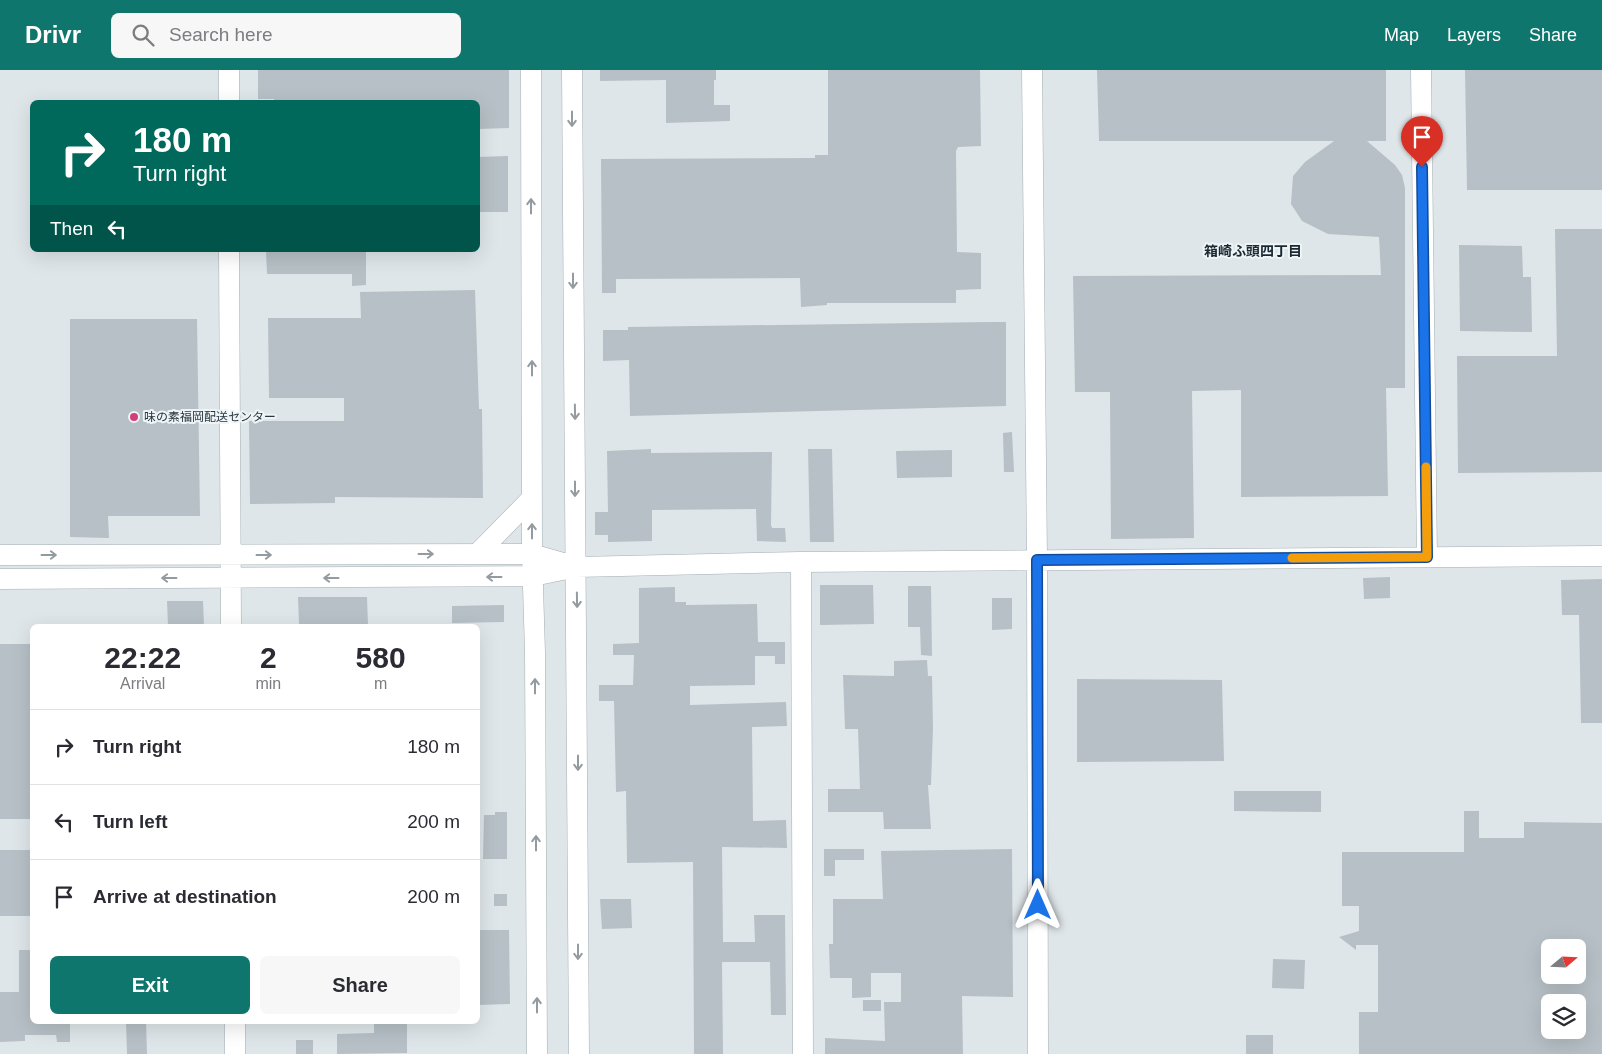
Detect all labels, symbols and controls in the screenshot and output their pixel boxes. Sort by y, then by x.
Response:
search box [111,13,461,58]
text: Drivr [25,21,81,48]
icon: search [129,21,157,49]
text: Search here [169,24,273,45]
text: Map [1384,25,1419,45]
text: Layers [1447,25,1501,45]
text: Share [1529,25,1577,45]
one-way arrow [567,110,577,126]
pin [1401,116,1443,167]
icon: right [50,120,115,185]
text: 180 m [133,120,232,159]
icon: arrive [1408,123,1436,151]
text: Turn right [133,161,226,186]
one-way arrow [526,198,536,214]
icon: left [103,215,131,243]
text: Then [50,218,93,239]
district label: 箱崎ふ頭四丁目 [1204,243,1302,259]
one-way arrow [568,272,578,289]
one-way arrow [527,361,537,377]
one-way arrow [570,403,580,419]
place label: 味の素福岡配送センター [144,410,276,424]
marker: 味の素福岡配送センター [128,411,140,423]
one-way arrow [570,481,580,497]
one-way arrow [527,523,537,540]
one-way arrow [418,549,434,559]
one-way arrow [40,550,56,560]
one-way arrow [255,550,271,560]
one-way arrow [486,572,502,582]
one-way arrow [161,573,178,583]
one-way arrow [324,573,340,583]
one-way arrow [572,592,582,608]
text: 22:22 [104,641,181,674]
text: 2 [260,641,277,674]
text: 580 [356,641,406,674]
text: Arrival [120,675,165,692]
text: min [255,675,281,692]
text: m [374,675,387,692]
one-way arrow [530,678,540,694]
icon: right [50,733,78,761]
text: Turn right [93,736,181,757]
text: 180 m [407,736,460,757]
one-way arrow [573,754,583,770]
icon: left [50,808,78,836]
text: Turn left [93,811,168,832]
text: 200 m [407,811,460,832]
one-way arrow [531,835,541,852]
position arrow [1011,878,1063,930]
icon: arrive [50,883,78,911]
text: Arrive at destination [93,886,277,907]
text: 200 m [407,886,460,907]
north arrow [1541,939,1586,984]
map controls [1541,939,1586,1039]
one-way arrow [574,944,583,960]
button: Exit [50,956,250,1014]
button: Share [260,956,460,1014]
button: layers [1541,994,1586,1039]
one-way arrow [532,998,542,1014]

